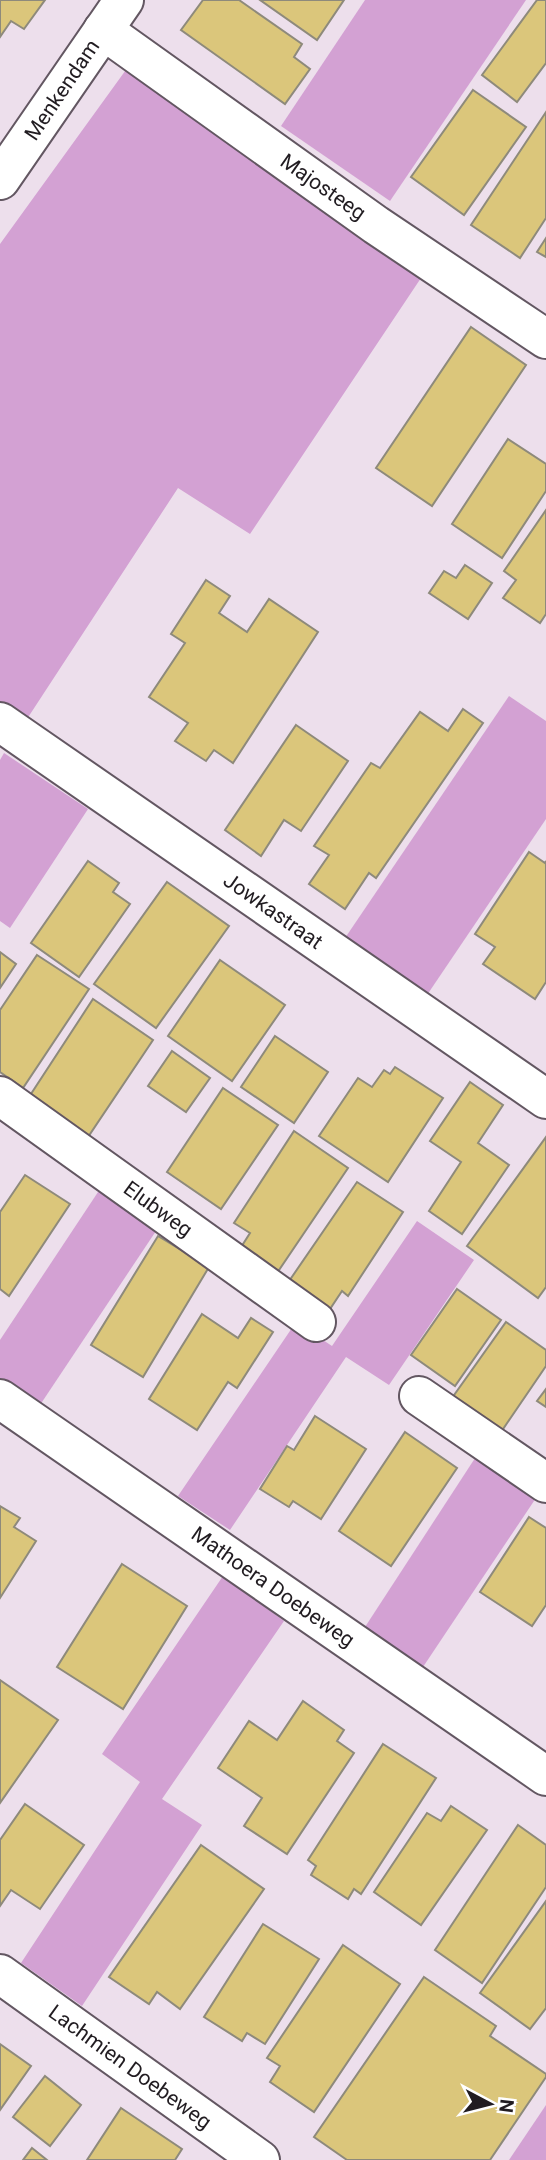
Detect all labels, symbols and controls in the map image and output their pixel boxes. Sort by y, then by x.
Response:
street label: Menkendam [20,35,104,145]
street label: Majosteeg [276,149,370,225]
street label: Jowkastraat [219,868,327,954]
street label: Elubweg [119,1176,197,1242]
street label: Mathoera Doebeweg [187,1522,359,1652]
street label: Lachmien Doebeweg [44,2000,216,2134]
north arrow [455,2069,525,2139]
text: N [494,2098,519,2114]

